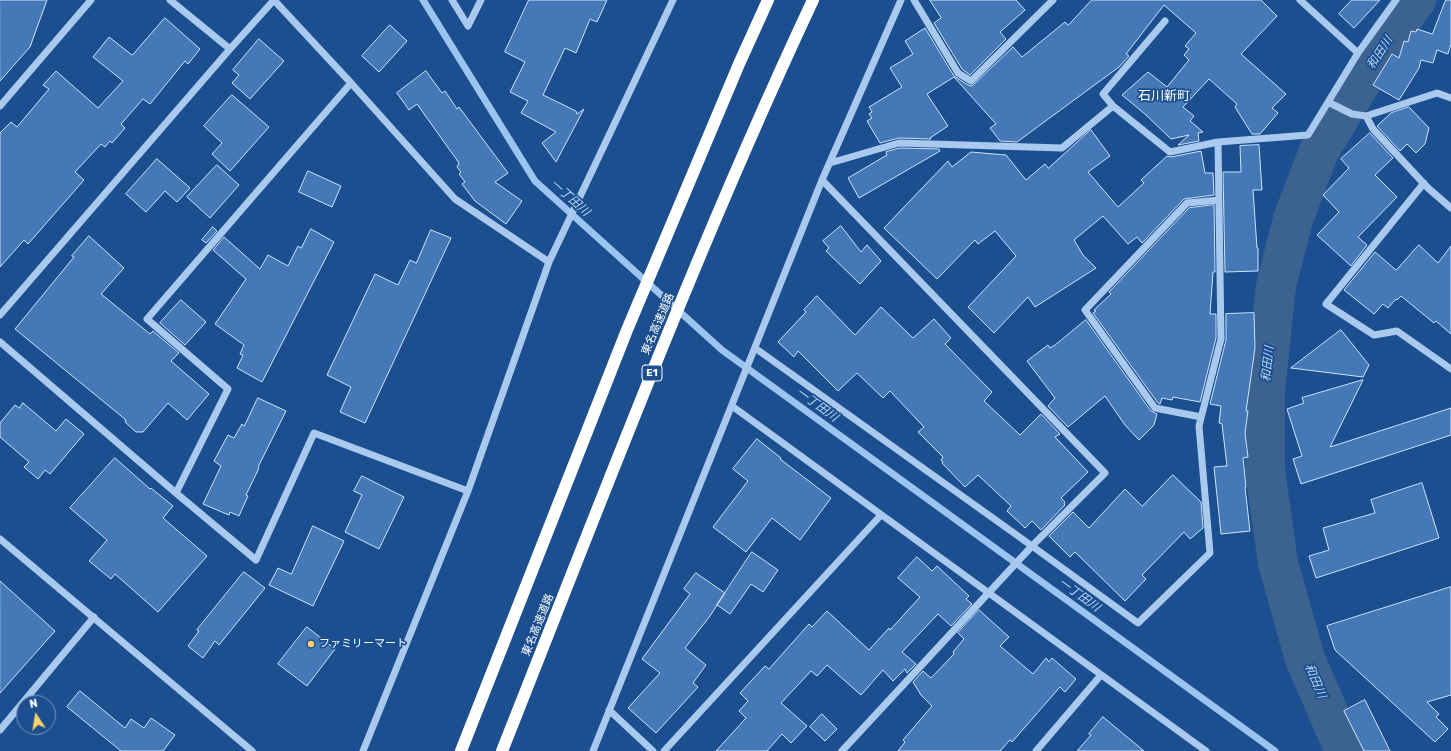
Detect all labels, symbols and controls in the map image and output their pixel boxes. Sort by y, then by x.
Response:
water label: 和田川 [1364,34,1396,72]
district label: 石川新町 [1138,88,1190,104]
water label: 一丁田川 [547,177,593,219]
street label: 東名高速道路 [639,291,677,357]
water label: 和田川 [1259,345,1277,383]
road number: E1 [642,365,662,381]
water label: 一丁田川 [793,385,841,425]
water label: 一丁田川 [1055,575,1103,615]
street label: 東名高速道路 [520,592,556,658]
place label: ファミリーマート [319,637,407,651]
marker: ファミリーマート [306,639,316,649]
water label: 和田川 [1301,662,1329,700]
north arrow [16,695,56,735]
text: N [28,697,39,711]

